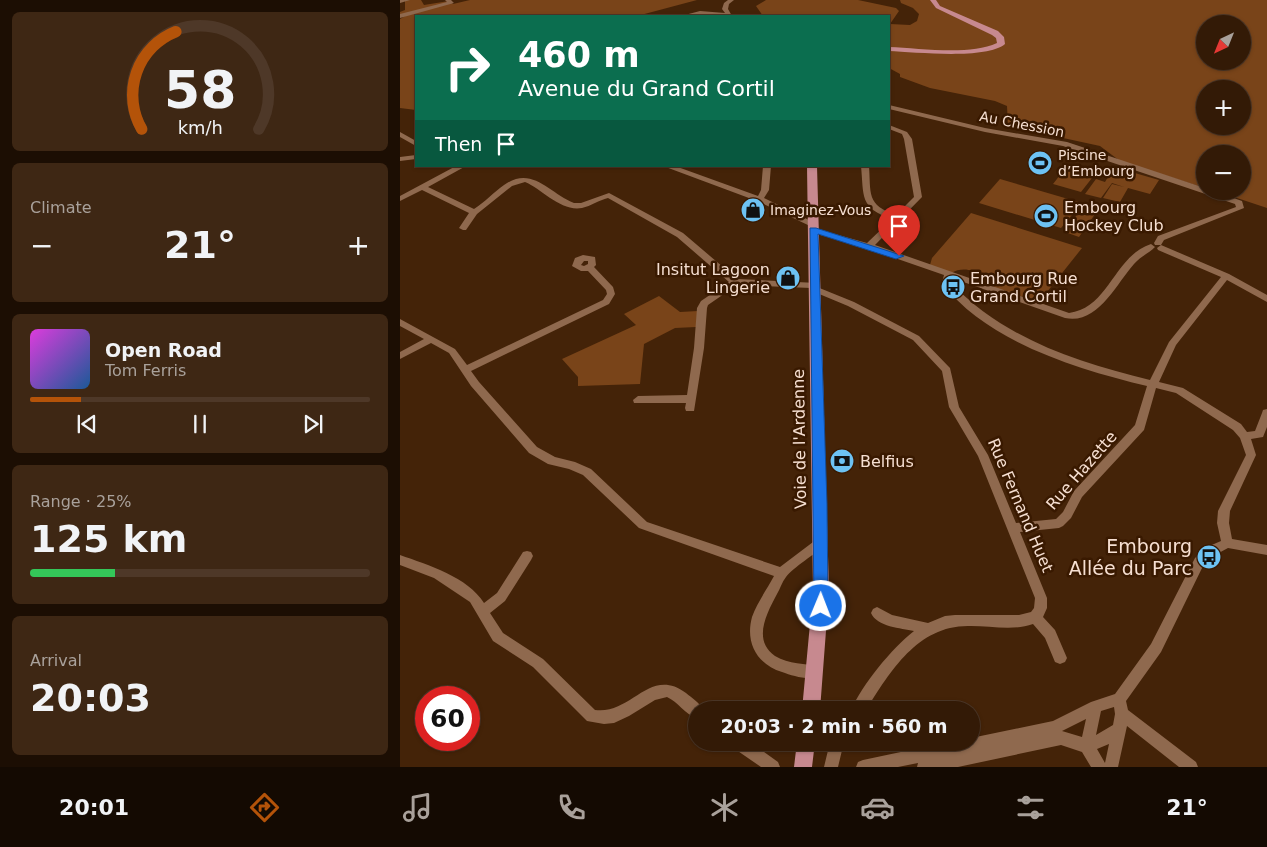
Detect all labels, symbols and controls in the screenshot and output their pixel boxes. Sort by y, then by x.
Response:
north arrow [1196,15,1251,70]
map controls [1196,15,1251,200]
icon: right [435,35,500,100]
text: 460 m [518,35,640,75]
text: 58 [164,60,236,120]
text: Avenue du Grand Cortil [518,76,775,101]
button: + [1196,80,1251,135]
street label: Au Chession [978,108,1066,140]
text: km/h [177,117,223,138]
icon: arrive [492,130,520,158]
text: Then [435,133,482,155]
button: − [1196,145,1251,200]
place label: Piscine d’Embourg [1058,147,1135,179]
sports icon: Piscine d’Embourg [1027,150,1053,176]
shop icon: Imaginez-Vous [740,197,766,223]
text: Climate [30,198,92,217]
place label: Embourg Hockey Club [1064,198,1164,235]
place label: Imaginez-Vous [770,202,871,218]
sports icon: Embourg Hockey Club [1033,203,1059,229]
pin [878,205,920,256]
icon: arrive [885,212,913,240]
text: 21° [164,223,236,267]
text: − [30,229,53,262]
text: + [347,229,370,262]
place label: Insitut Lagoon Lingerie [656,260,770,297]
shop icon: Insitut Lagoon Lingerie [775,265,801,291]
place label: Embourg Rue Grand Cortil [970,269,1078,306]
bus stop icon: Embourg Rue Grand Cortil [940,274,966,300]
text: Open Road [105,339,222,361]
text: Tom Ferris [105,361,186,380]
street label: Voie de l'Ardenne [789,369,810,509]
icon: previous [73,410,101,438]
icon: pause [186,410,214,438]
icon: next [299,410,327,438]
street label: Rue Hazette [1042,427,1121,514]
street label: Rue Fernand Huet [984,435,1057,575]
bank icon: Belfius [829,448,855,474]
place label: Belfius [860,452,914,471]
text: Range · 25% [30,492,132,511]
text: 125 km [30,517,187,561]
place label: Embourg Allée du Parc [1069,535,1192,579]
bus stop icon: Embourg Allée du Parc [1196,544,1222,570]
position arrow [794,579,846,631]
text: Arrival [30,651,82,670]
text: 20:03 [30,676,151,720]
speed limit sign: 60 [415,686,480,751]
text: 20:03 · 2 min · 560 m [720,715,948,737]
icon: directions [247,790,282,825]
icon: music [400,790,435,825]
icon: phone [554,790,589,825]
icon: climate [707,790,742,825]
icon: car [860,790,895,825]
icon: filters [1013,790,1048,825]
text: 20:01 [59,795,129,820]
text: 21° [1166,795,1208,820]

